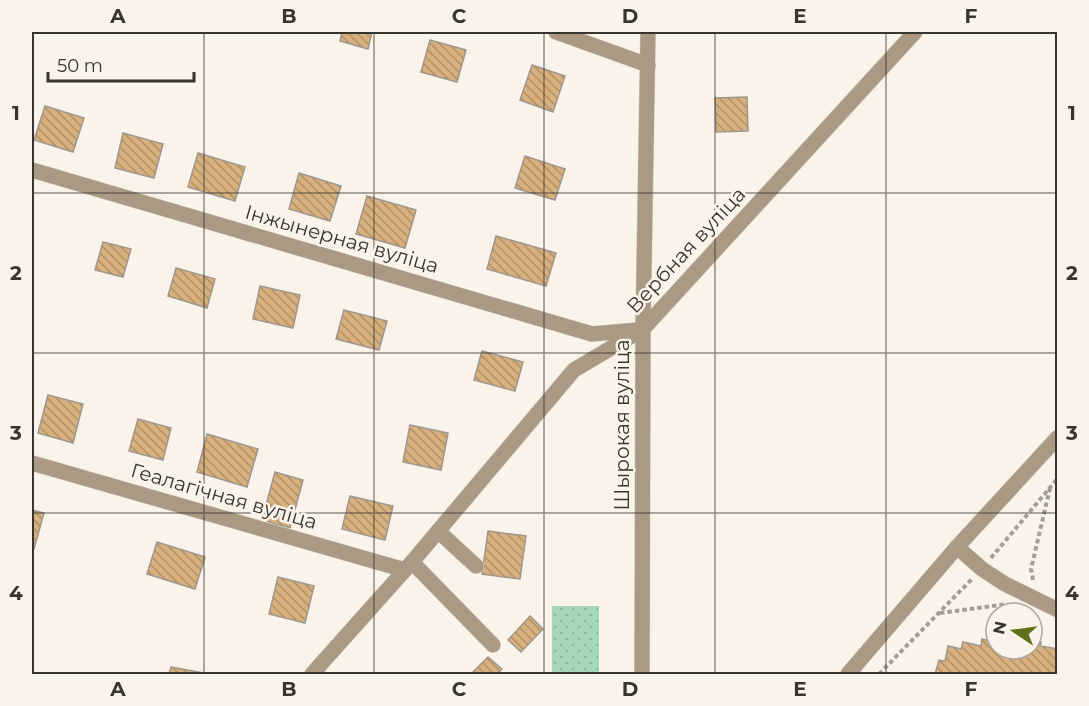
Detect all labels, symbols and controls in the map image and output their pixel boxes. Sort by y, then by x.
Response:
text: A [109,4,126,28]
text: B [281,4,297,28]
text: C [452,4,467,28]
text: D [622,4,638,28]
text: E [793,4,807,28]
text: F [965,4,978,28]
scale bar [48,45,194,83]
text: 50 m [57,55,103,77]
text: 1 [12,101,20,125]
text: 1 [1068,101,1076,125]
street label: Вербная вуліца [622,182,750,318]
street label: Інжынерная вуліца [242,200,442,278]
text: 2 [10,261,22,285]
text: 2 [1066,261,1078,285]
street label: Шырокая вуліца [610,340,634,510]
text: 3 [9,421,22,445]
text: 3 [1065,421,1078,445]
street label: Геалагічная вуліца [128,458,320,534]
text: 4 [9,581,23,605]
text: 4 [1065,581,1079,605]
north arrow [984,601,1044,661]
text: N [989,619,1011,636]
text: A [109,677,126,701]
text: B [281,677,297,701]
text: C [452,677,467,701]
text: D [622,677,638,701]
text: E [793,677,807,701]
text: F [965,677,978,701]

